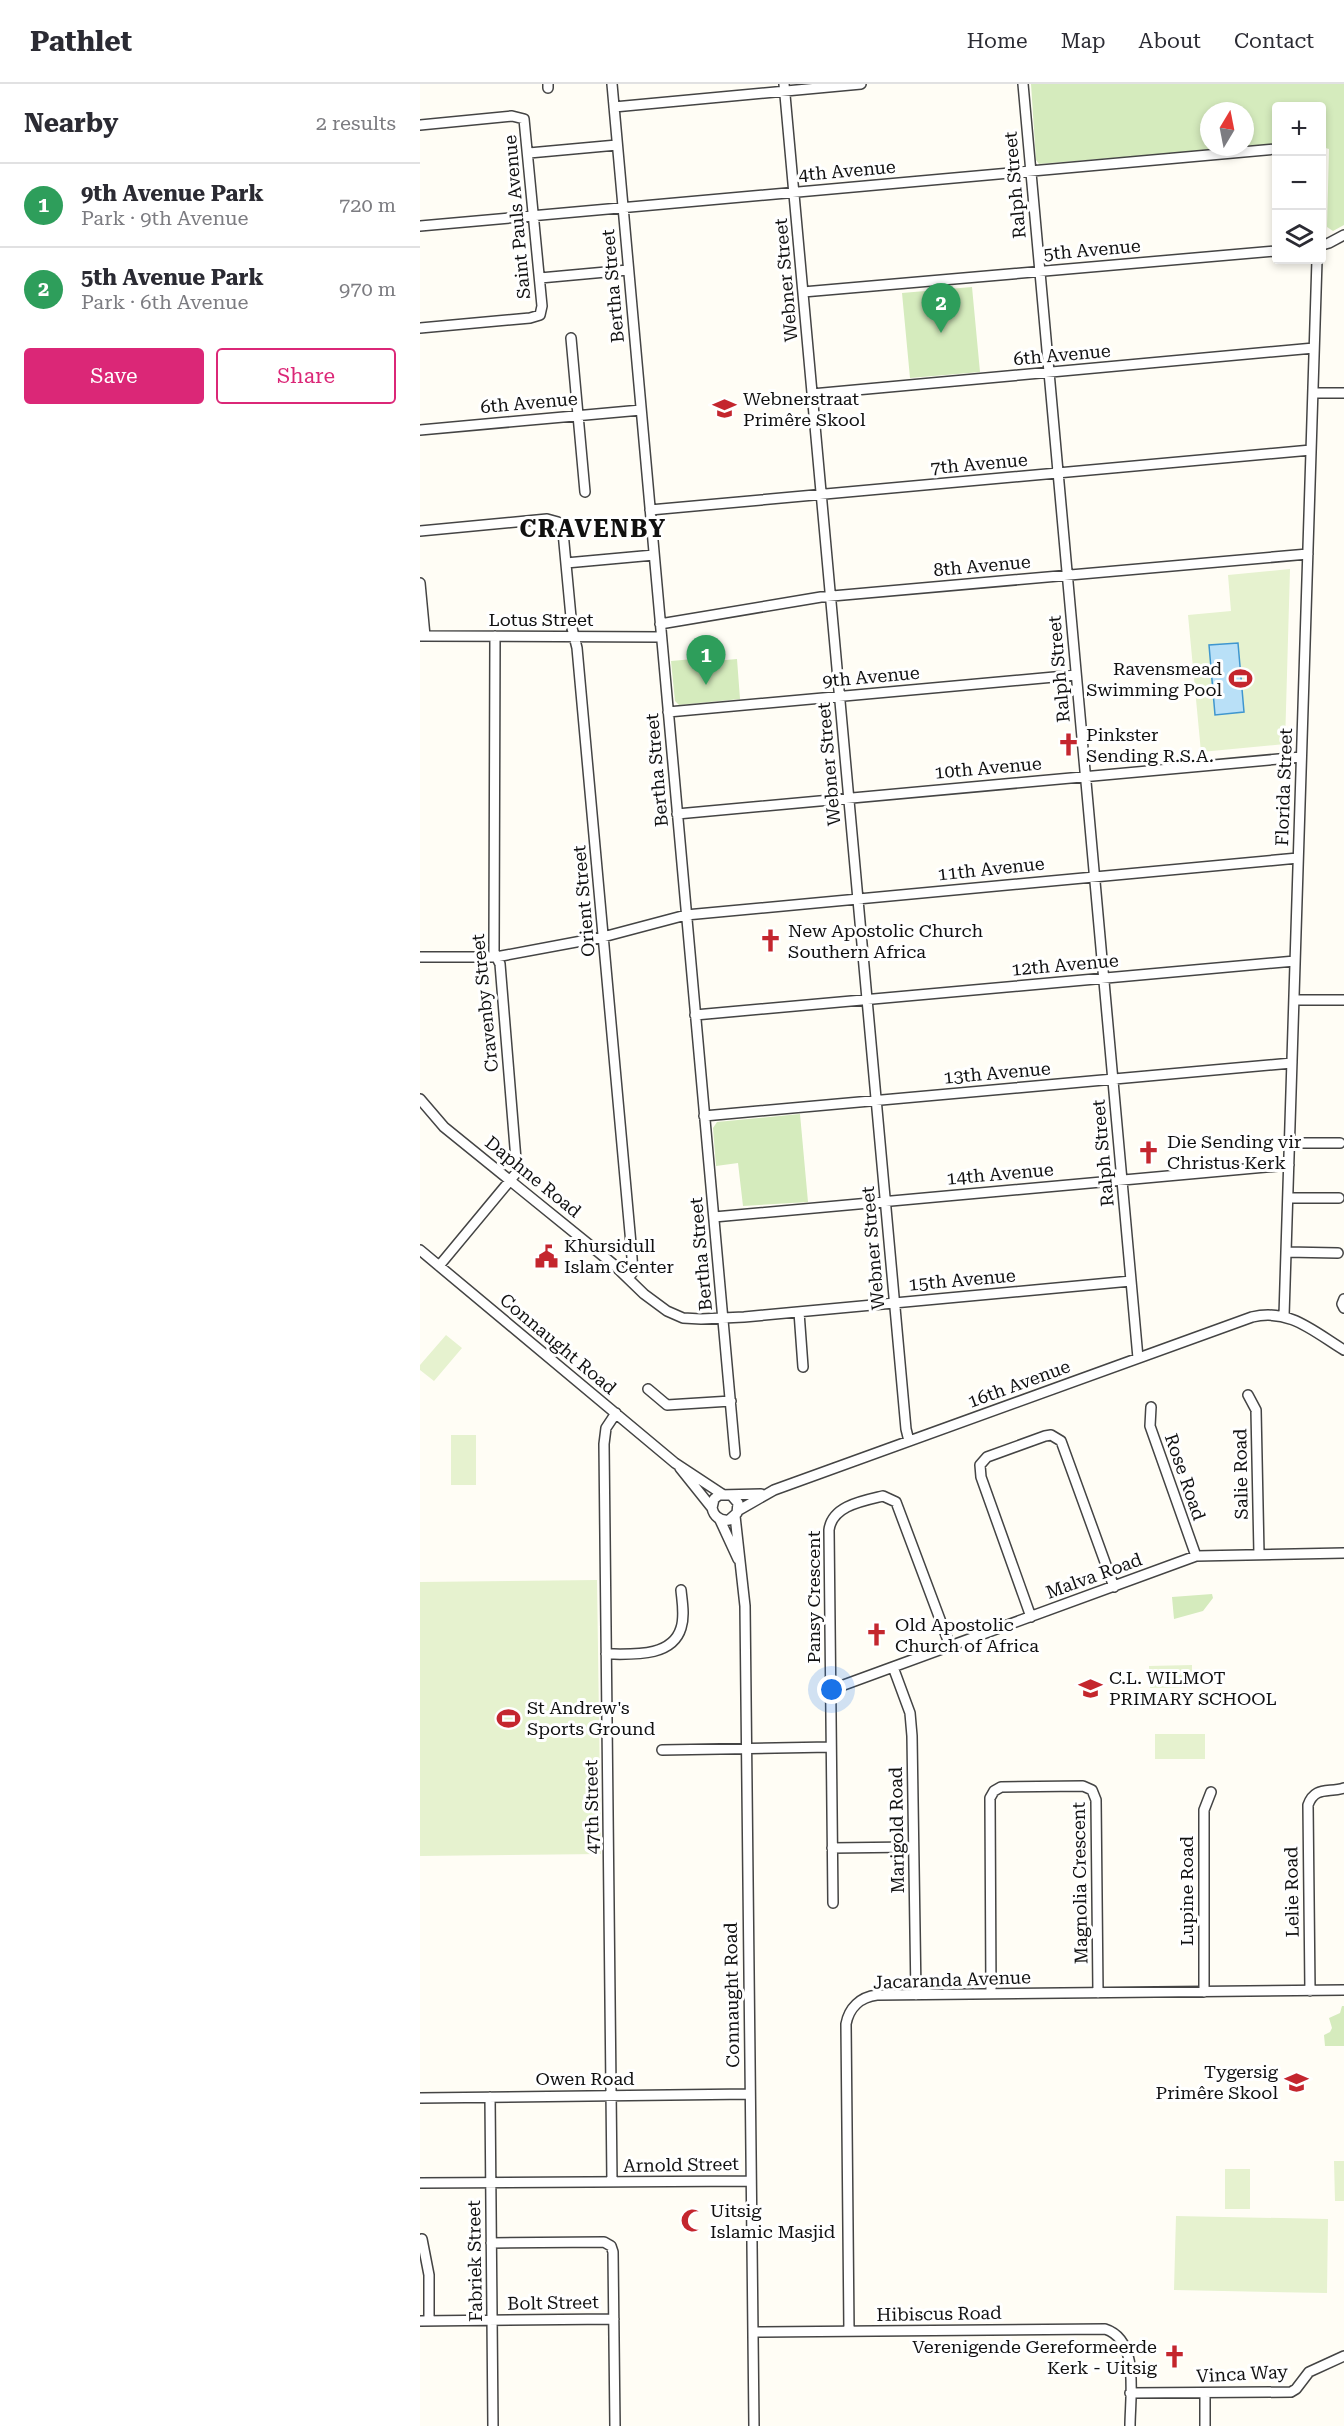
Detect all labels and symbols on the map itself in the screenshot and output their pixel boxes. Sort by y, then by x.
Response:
north arrow [1200,102,1254,156]
street label: Ralph Street [999,130,1030,239]
street label: Saint Pauls Avenue [499,134,534,300]
street label: 4th Avenue [797,156,897,185]
street label: Webner Street [770,217,801,343]
street label: Bertha Street [597,228,628,344]
street label: 5th Avenue [1042,235,1142,264]
pin: 2 [922,284,960,333]
street label: 6th Avenue [1012,340,1112,369]
street label: 6th Avenue [479,388,579,417]
place label: Webnerstraat Primêre Skool [743,388,866,430]
school or university icon: Webnerstraat Primêre Skool [712,396,738,422]
street label: 7th Avenue [929,449,1029,478]
district label: CRAVENBY [519,515,667,543]
street label: 8th Avenue [932,551,1032,580]
street label: Lotus Street [489,609,594,630]
street label: Ralph Street [1043,614,1074,723]
pin: 1 [686,636,726,685]
place label: Ravensmead Swimming Pool [1086,658,1222,700]
street label: 9th Avenue [821,662,921,691]
sports icon: Ravensmead Swimming Pool [1227,666,1253,692]
street label: Webner Street [813,701,844,827]
street label: Bertha Street [641,712,672,828]
place label: Pinkster Sending R.S.A. [1086,724,1214,766]
street label: Florida Street [1271,727,1296,846]
church icon: Pinkster Sending R.S.A. [1055,732,1081,758]
street label: 10th Avenue [933,752,1043,783]
street label: Orient Street [568,844,599,958]
street label: 11th Avenue [936,852,1046,885]
place label: New Apostolic Church Southern Africa [788,920,984,962]
church icon: New Apostolic Church Southern Africa [757,928,783,954]
street label: Cravenby Street [467,933,502,1073]
street label: 12th Avenue [1010,949,1120,980]
street label: 13th Avenue [942,1057,1052,1088]
street label: Ralph Street [1087,1098,1118,1207]
place label: Die Sending vir Christus Kerk [1167,1131,1301,1173]
street label: Daphne Road [481,1132,586,1222]
church icon: Die Sending vir Christus Kerk [1136,1139,1162,1165]
street label: 14th Avenue [945,1158,1055,1189]
street label: Webner Street [857,1185,888,1311]
street label: Bertha Street [685,1196,716,1312]
place label: Khursidull Islam Center [564,1235,674,1277]
public building icon: Khursidull Islam Center [533,1243,559,1269]
street label: 15th Avenue [907,1264,1017,1295]
street label: Connaught Road [496,1289,621,1399]
street label: 16th Avenue [965,1355,1073,1412]
street label: Salie Road [1229,1428,1252,1520]
street label: Rose Road [1161,1431,1210,1523]
street label: Pansy Crescent [803,1530,824,1663]
street label: Malva Road [1043,1548,1145,1603]
place label: Old Apostolic Church of Africa [895,1614,1039,1656]
church icon: Old Apostolic Church of Africa [864,1622,890,1648]
place label: C.L. WILMOT PRIMARY SCHOOL [1109,1667,1277,1709]
your location [817,1675,846,1704]
school or university icon: C.L. WILMOT PRIMARY SCHOOL [1078,1675,1104,1701]
place label: St Andrew's Sports Ground [527,1697,656,1739]
sports icon: St Andrew's Sports Ground [496,1705,522,1731]
street label: 47th Street [580,1759,603,1855]
street label: Marigold Road [885,1766,908,1893]
street label: Magnolia Crescent [1068,1802,1091,1964]
street label: Lupine Road [1176,1835,1197,1946]
street label: Lelie Road [1280,1846,1303,1938]
street label: Connaught Road [720,1922,743,2068]
street label: Jacaranda Avenue [873,1966,1031,1993]
place label: Tygersig Primêre Skool [1156,2061,1279,2103]
street label: Owen Road [535,2068,635,2089]
school or university icon: Tygersig Primêre Skool [1283,2069,1309,2095]
street label: Arnold Street [623,2153,739,2176]
street label: Fabriek Street [463,2200,486,2322]
place label: Uitsig Islamic Masjid [710,2200,836,2242]
mosque icon: Uitsig Islamic Masjid [679,2208,705,2234]
street label: Bolt Street [507,2291,599,2314]
street label: Hibiscus Road [876,2302,1002,2325]
place label: Verenigende Gereformeerde Kerk - Uitsig [912,2336,1158,2378]
church icon: Verenigende Gereformeerde Kerk - Uitsig [1162,2344,1188,2370]
street label: Vinca Way [1196,2361,1289,2386]

